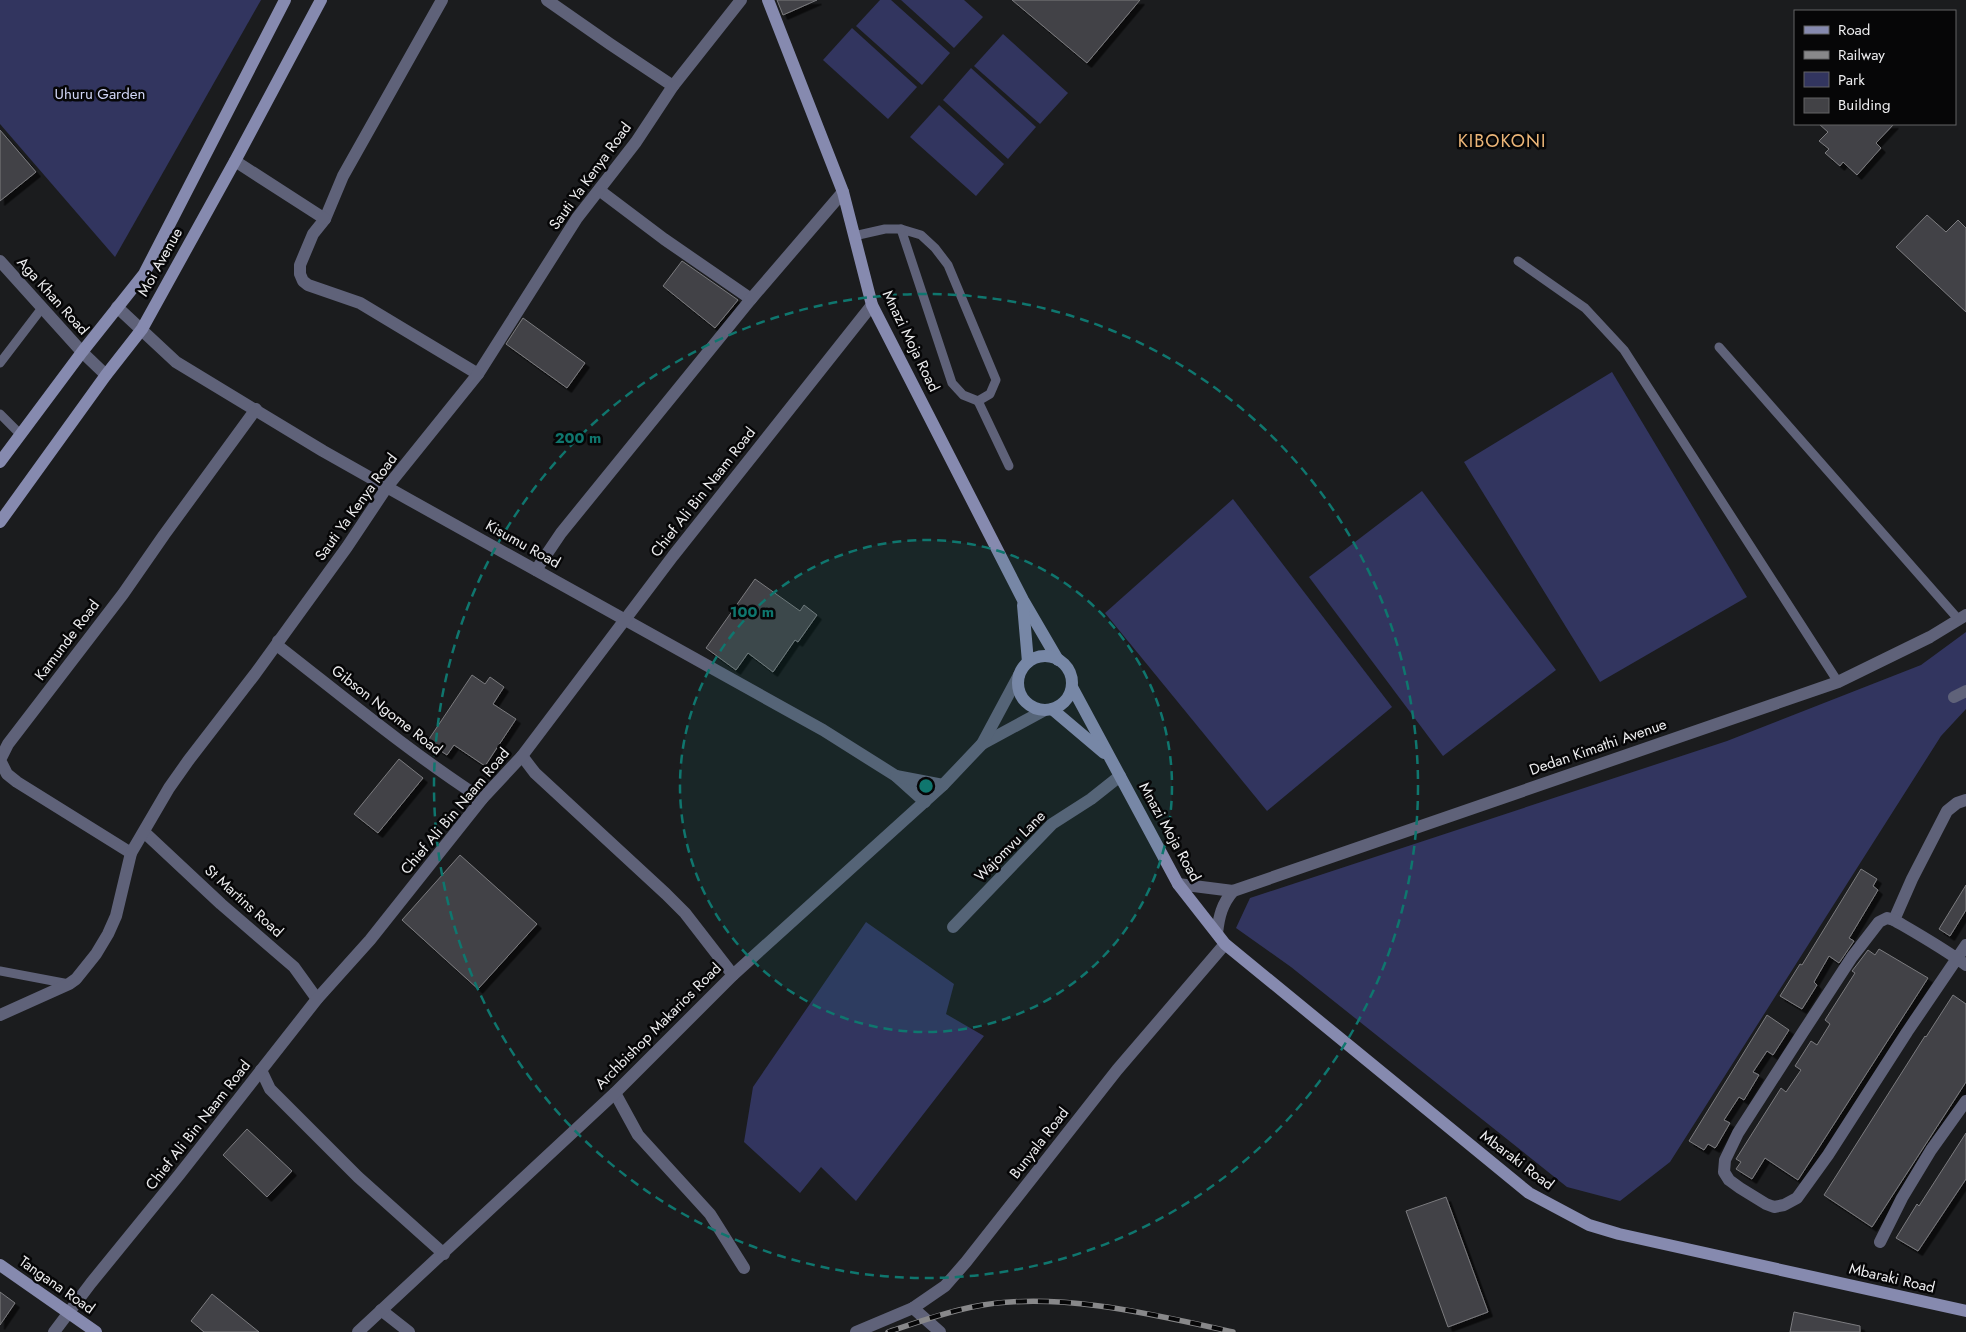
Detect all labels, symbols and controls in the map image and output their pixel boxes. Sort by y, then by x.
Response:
legend [1794,10,1956,125]
text: Road [1838,19,1870,41]
text: Railway [1838,44,1885,66]
text: Park [1838,69,1865,91]
park label: Uhuru Garden [55,83,145,105]
text: Building [1838,94,1890,116]
street label: Sauti Ya Kenya Road [543,118,637,234]
district label: KIBOKONI [1458,128,1546,154]
street label: Moi Avenue [132,223,188,300]
street label: Aga Khan Road [12,252,94,340]
street label: Mnazi Moja Road [877,286,945,396]
street label: Chief Ali Bin Naam Road [645,422,761,562]
text: 200 m [555,427,601,449]
street label: Sauti Ya Kenya Road [309,449,403,565]
street label: Kisumu Road [481,514,565,574]
street label: Kamunde Road [29,595,105,685]
text: 100 m [730,601,774,623]
street label: Gibson Ngome Road [327,660,447,760]
street label: Dedan Kimathi Avenue [1526,713,1670,781]
street label: Chief Ali Bin Naam Road [395,743,515,879]
centre of rings [917,777,935,795]
street label: Mnazi Moja Road [1134,778,1206,886]
street label: Wajomvu Lane [969,805,1051,887]
street label: St Martins Road [200,860,288,942]
street label: Archbishop Makarios Road [590,958,726,1094]
street label: Chief Ali Bin Naam Road [140,1055,256,1195]
street label: Bunyala Road [1004,1103,1074,1183]
street label: Mbaraki Road [1475,1125,1559,1195]
street label: Tangana Road [15,1251,99,1319]
street label: Mbaraki Road [1847,1257,1937,1299]

